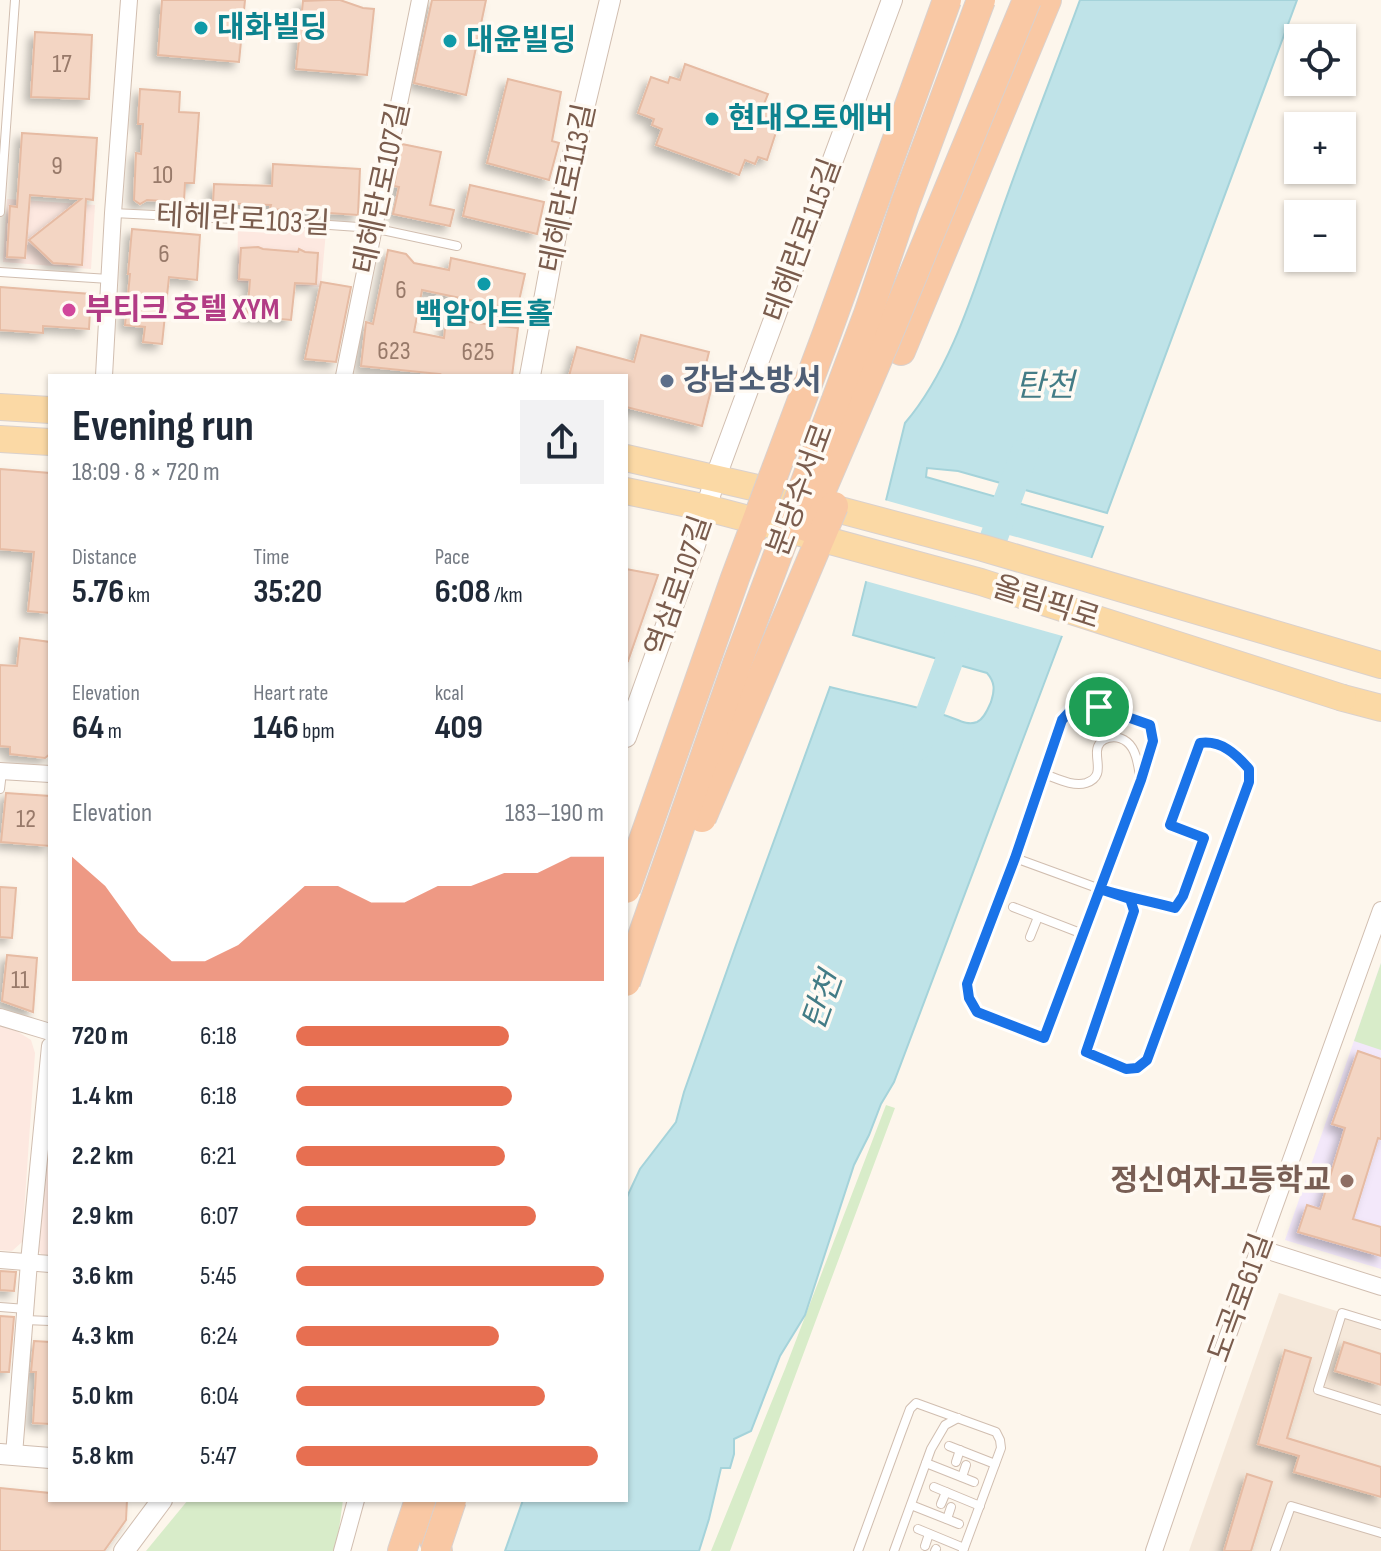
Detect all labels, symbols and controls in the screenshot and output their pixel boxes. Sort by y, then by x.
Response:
place label: 대화빌딩 [217,10,327,46]
marker: 대화빌딩 [192,19,210,37]
place label: 대윤빌딩 [466,23,576,59]
map controls [1284,24,1356,272]
button: locate [1284,24,1356,96]
marker: 대윤빌딩 [441,32,459,50]
house number: 17 [52,49,72,80]
street label: 테헤란로107길 [346,99,418,277]
street label: 테헤란로113길 [533,100,603,276]
place label: 현대오토에버 [728,101,894,137]
marker: 현대오토에버 [703,110,721,128]
button: + [1284,112,1356,184]
house number: 9 [51,151,63,182]
street label: 테헤란로115길 [757,153,849,327]
house number: 10 [153,160,173,191]
street label: 테헤란로103길 [155,197,331,243]
button: − [1284,200,1356,272]
house number: 6 [158,239,170,270]
house number: 6 [395,275,407,306]
marker: 백암아트홀 [475,275,493,293]
place label: 부티크 호텔 XYM [85,292,279,328]
place label: 백암아트홀 [415,297,553,333]
marker: 부티크 호텔 XYM [60,301,78,319]
house number: 623 [377,336,411,367]
house number: 625 [462,337,494,368]
place label: 강남소방서 [683,363,821,399]
water label: 탄천 [1016,367,1078,406]
marker: 강남소방서 [658,372,676,390]
text: Evening run [72,400,254,453]
button: share [520,400,604,484]
street label: 분당수서로 [760,419,842,561]
text: 18:09 · 8 × 720 m [72,457,220,488]
street label: 역삼로107길 [638,511,720,661]
text: Distance [72,544,137,571]
text: Time [253,544,289,571]
text: Pace [435,544,470,571]
street label: 올림픽로 [988,569,1104,637]
text: 5.76 [72,571,124,612]
text: 35:20 [253,571,322,612]
text: 6:08 [435,571,491,612]
text: km [124,582,150,609]
text: /km [491,582,523,609]
pin [1065,673,1133,741]
text: Elevation [72,680,140,707]
text: Heart rate [253,680,328,707]
text: kcal [435,680,464,707]
icon: arrive [1077,685,1121,729]
text: 64 [72,707,104,748]
text: 146 [253,707,299,748]
text: 409 [435,707,483,748]
text: m [104,718,122,745]
text: bpm [299,718,335,745]
text: Elevation [72,798,152,829]
text: 183–190 m [505,798,604,829]
house number: 12 [16,804,36,835]
water label: 탄천 [795,963,853,1035]
house number: 11 [11,965,29,996]
text: 720 m [72,1021,128,1052]
text: 6:18 [200,1021,237,1052]
text: 1.4 km [72,1081,133,1112]
text: 6:18 [200,1081,237,1112]
text: 2.2 km [72,1141,134,1172]
text: 6:21 [200,1141,236,1172]
place label: 정신여자고등학교 [1110,1163,1331,1199]
marker: 정신여자고등학교 [1338,1172,1356,1190]
text: 2.9 km [72,1201,134,1232]
text: 6:07 [200,1201,238,1232]
street label: 도곡로61길 [1201,1229,1281,1367]
text: 3.6 km [72,1261,134,1292]
text: 5:45 [200,1261,237,1292]
text: 4.3 km [72,1321,134,1352]
text: 6:24 [200,1321,238,1352]
text: 5.0 km [72,1381,133,1412]
text: 6:04 [200,1381,239,1412]
text: 5.8 km [72,1441,134,1472]
text: 5:47 [200,1441,236,1472]

